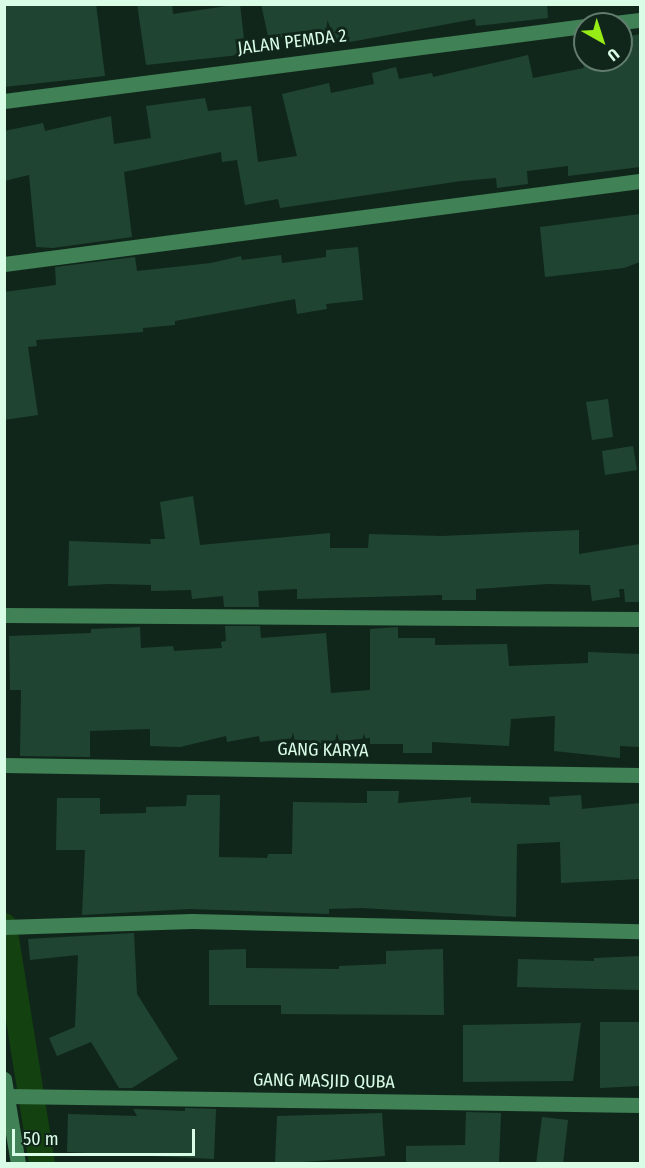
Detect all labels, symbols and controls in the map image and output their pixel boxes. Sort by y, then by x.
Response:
north arrow [573,12,633,72]
street label: JALAN PEMDA 2 [236,25,348,59]
text: U [604,44,623,65]
street label: GANG KARYA [277,738,369,762]
street label: GANG MASJID QUBA [253,1069,395,1093]
scale bar [15,1117,198,1155]
text: 50 m [23,1128,59,1150]

